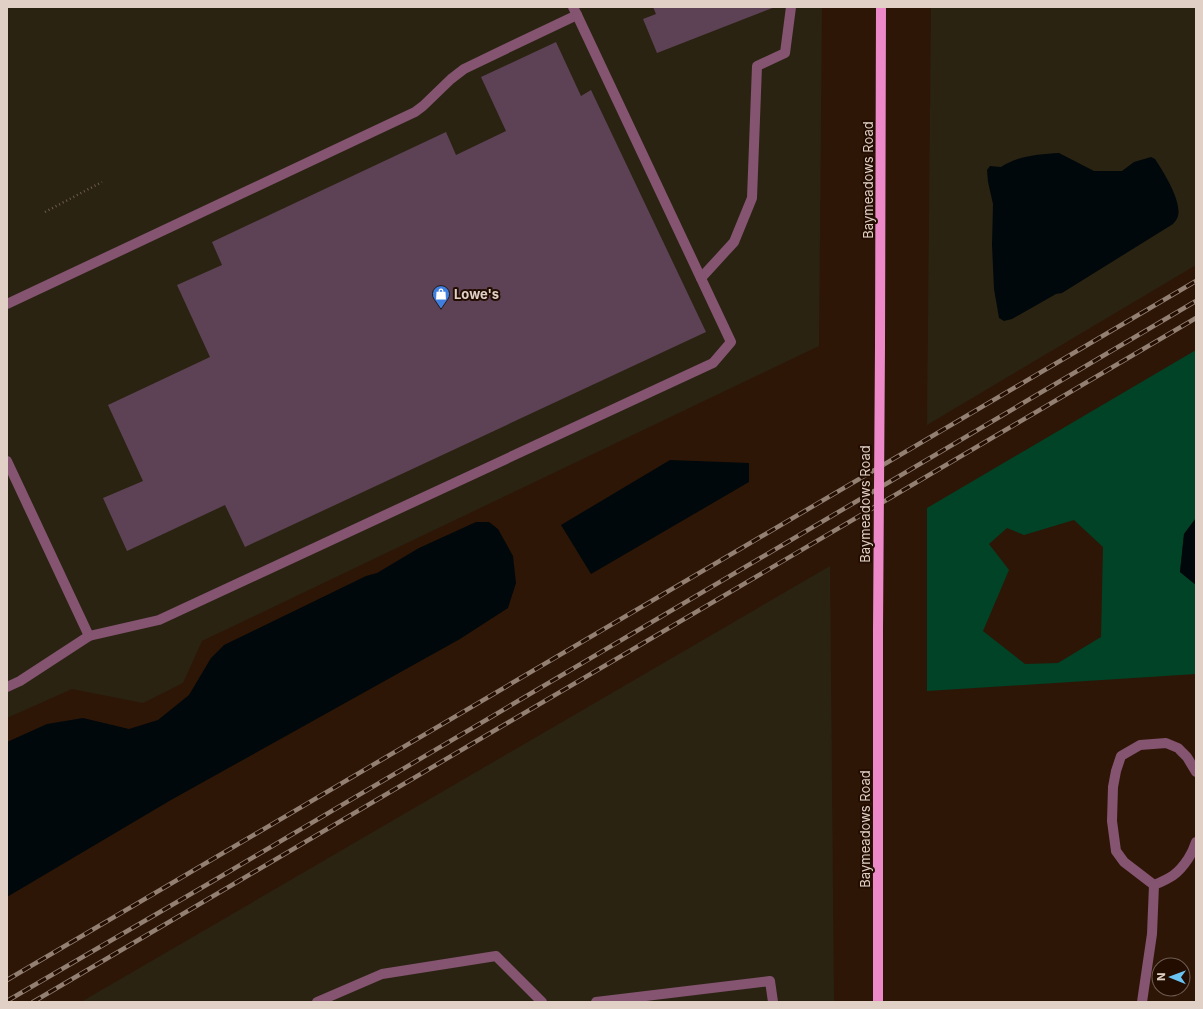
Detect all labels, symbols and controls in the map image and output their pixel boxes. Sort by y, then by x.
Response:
street label: Baymeadows Road [860,121,876,239]
shop icon: Lowe's [431,284,451,309]
place label: Lowe's [454,286,499,302]
street label: Baymeadows Road [857,445,873,563]
street label: Baymeadows Road [857,770,873,888]
north arrow [1151,957,1191,997]
text: N [1154,973,1168,981]

